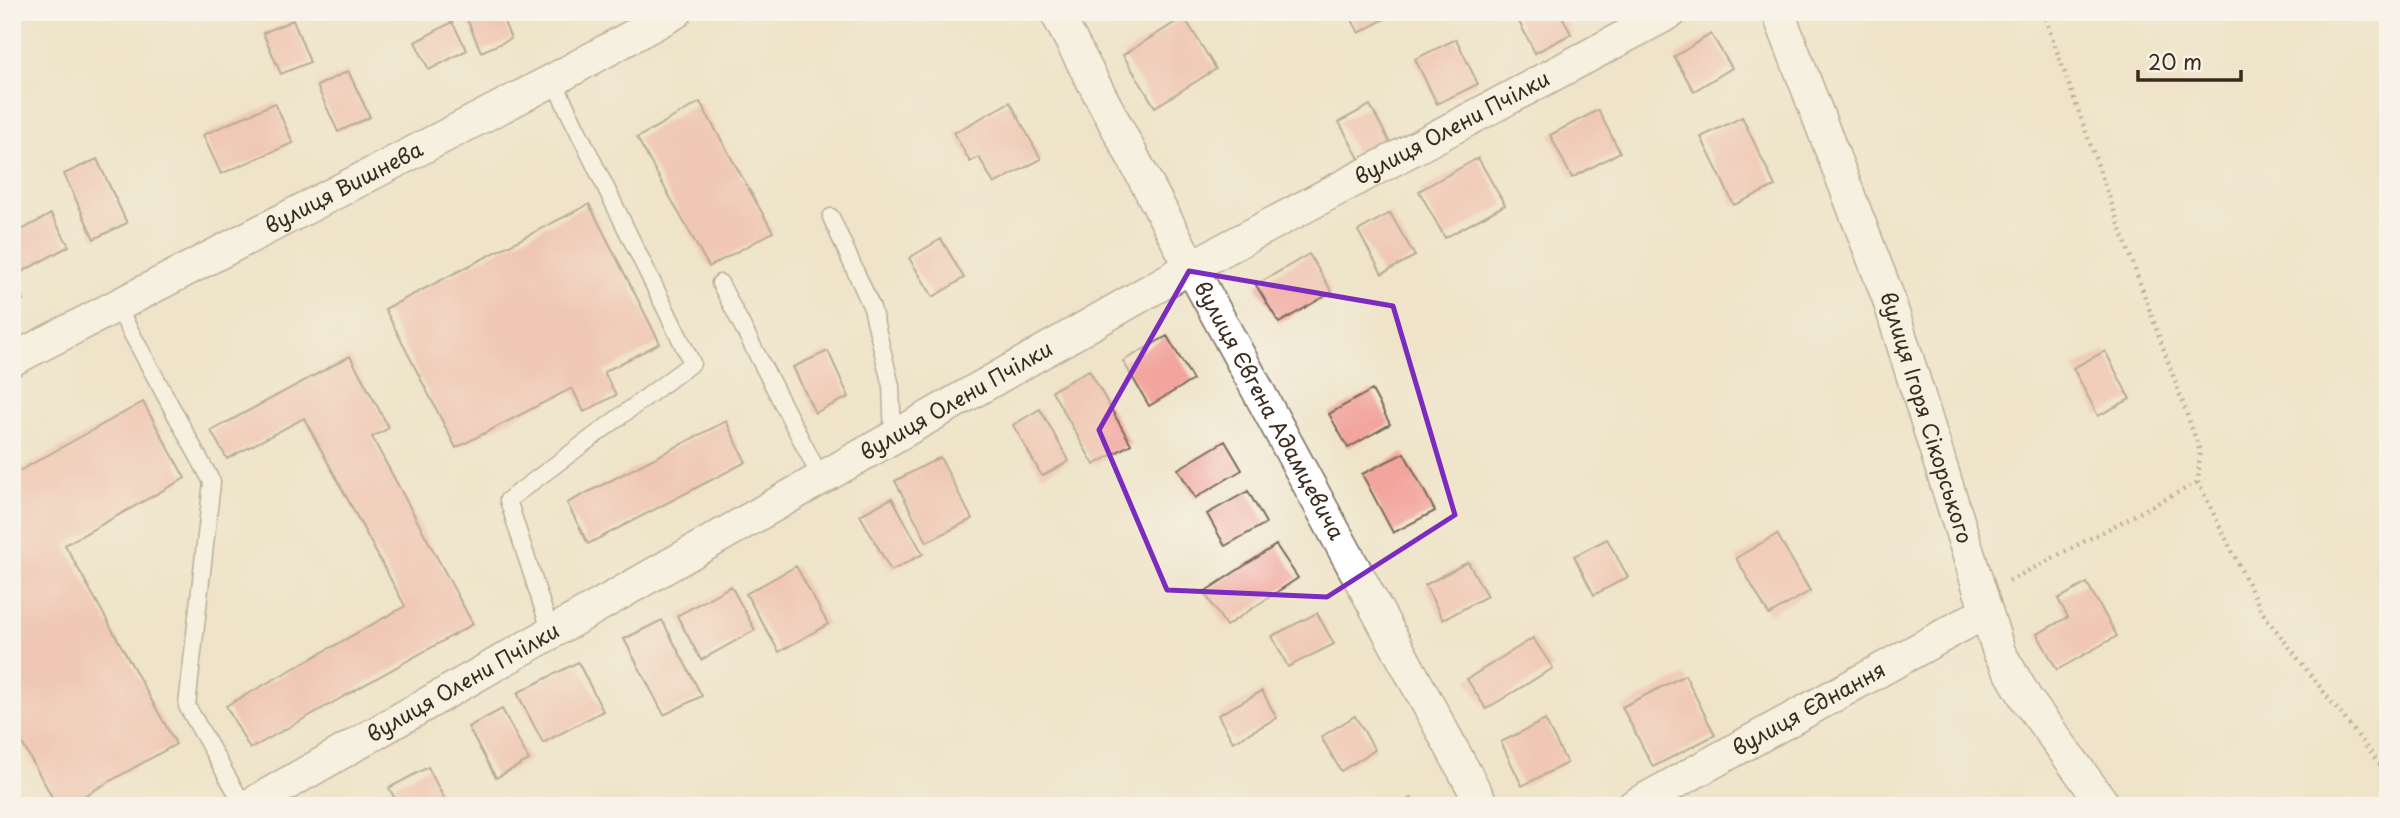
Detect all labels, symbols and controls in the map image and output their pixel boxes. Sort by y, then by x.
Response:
scale bar [2138,38,2241,82]
text: 20 m [2148,45,2202,77]
street label: вулиця Олени Пчілки [1348,61,1555,192]
street label: вулиця Вишнева [259,132,428,241]
street label: вулиця Євгена Адамцевича [1187,275,1354,546]
street label: вулиця Ігоря Сікорського [1873,287,1982,547]
street label: вулиця Олени Пчілки [853,332,1058,467]
street label: вулиця Олени Пчілки [360,613,565,749]
street label: вулиця Єднання [1726,652,1891,763]

